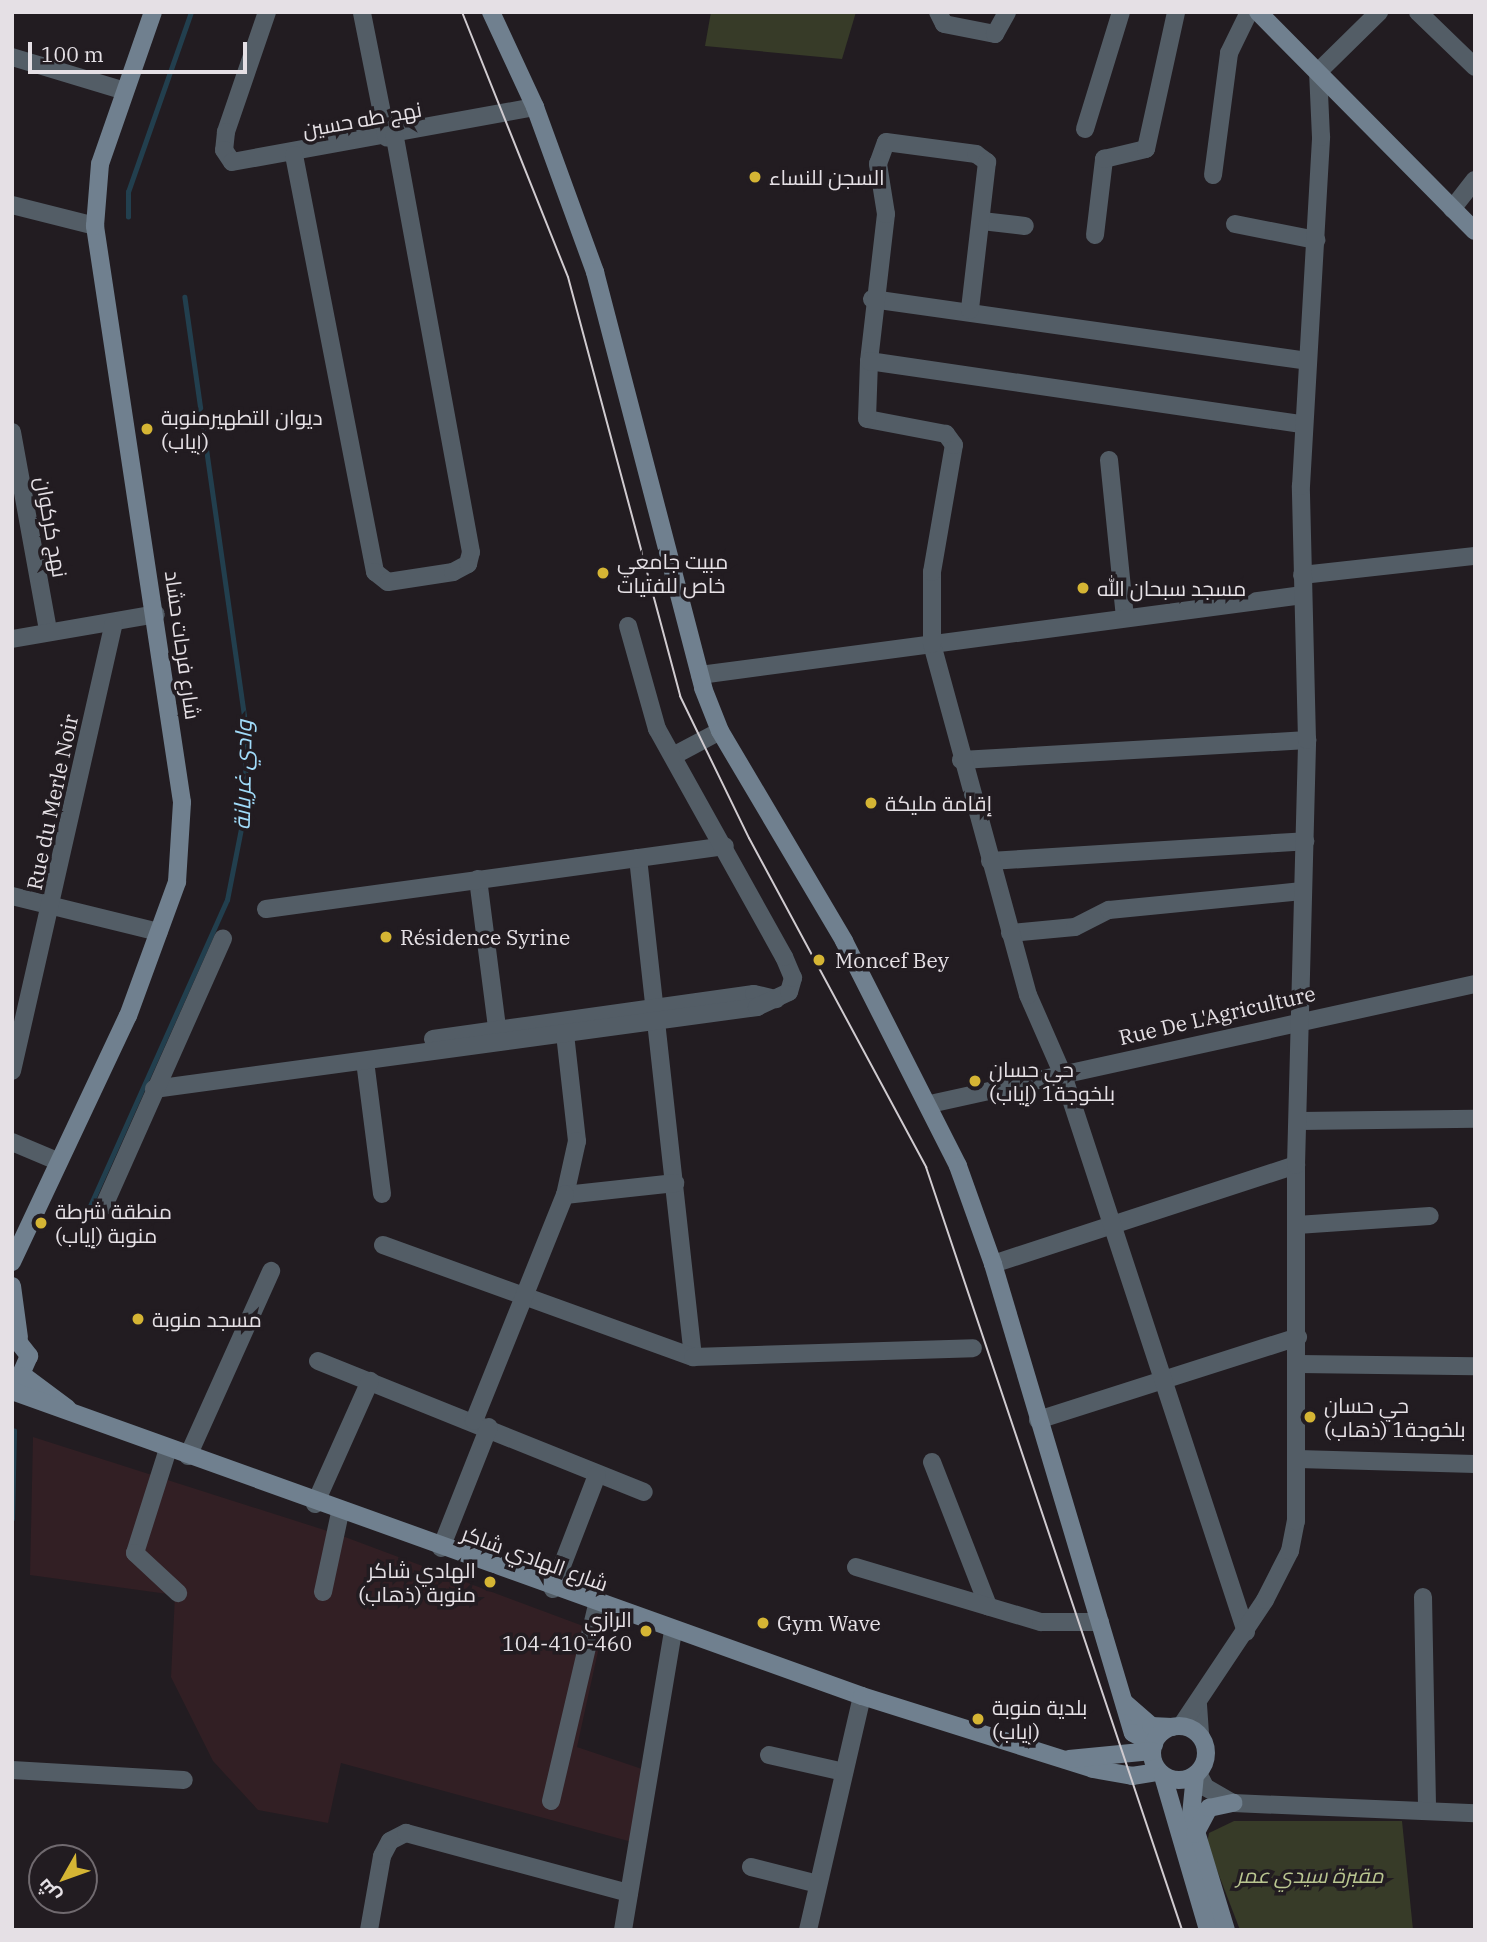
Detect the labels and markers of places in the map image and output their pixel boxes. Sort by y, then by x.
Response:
place label: السجن للنساء [769,164,885,190]
marker: السجن للنساء [747,169,763,185]
place label: ديوان التطهيرمنوبة (إياب) [161,404,323,454]
marker: ديوان التطهيرمنوبة (إياب) [139,421,155,437]
place label: مبيت جامعي خاص للفتيات [617,548,728,598]
marker: مبيت جامعي خاص للفتيات [595,565,611,581]
place label: مسجد سبحان الله [1097,575,1246,601]
marker: مسجد سبحان الله [1075,580,1091,596]
place label: إقامة مليكة [885,790,992,816]
marker: إقامة مليكة [863,795,879,811]
place label: Résidence Syrine [400,924,570,950]
marker: Résidence Syrine [378,929,394,945]
place label: Moncef Bey [835,947,949,973]
marker: Moncef Bey [809,950,829,970]
place label: حي حسان بلخوجة1 (إياب) [989,1056,1115,1106]
marker: حي حسان بلخوجة1 (إياب) [967,1073,983,1089]
place label: منطقة شرطة منوبة (إياب) [55,1198,172,1248]
marker: منطقة شرطة منوبة (إياب) [33,1215,49,1231]
place label: مسجد منوبة [152,1306,262,1332]
marker: مسجد منوبة [130,1311,146,1327]
place label: حي حسان بلخوجة1 (ذهاب) [1324,1392,1466,1442]
marker: حي حسان بلخوجة1 (ذهاب) [1302,1409,1318,1425]
place label: الهادي شاكر منوبة (ذهاب) [358,1557,476,1607]
marker: الهادي شاكر منوبة (ذهاب) [482,1574,498,1590]
place label: الرازي 104-410-460 [502,1606,632,1656]
place label: Gym Wave [777,1610,881,1636]
marker: Gym Wave [755,1615,771,1631]
marker: الرازي 104-410-460 [638,1623,654,1639]
place label: بلدية منوبة (إياب) [992,1694,1087,1744]
marker: بلدية منوبة (إياب) [970,1711,986,1727]

